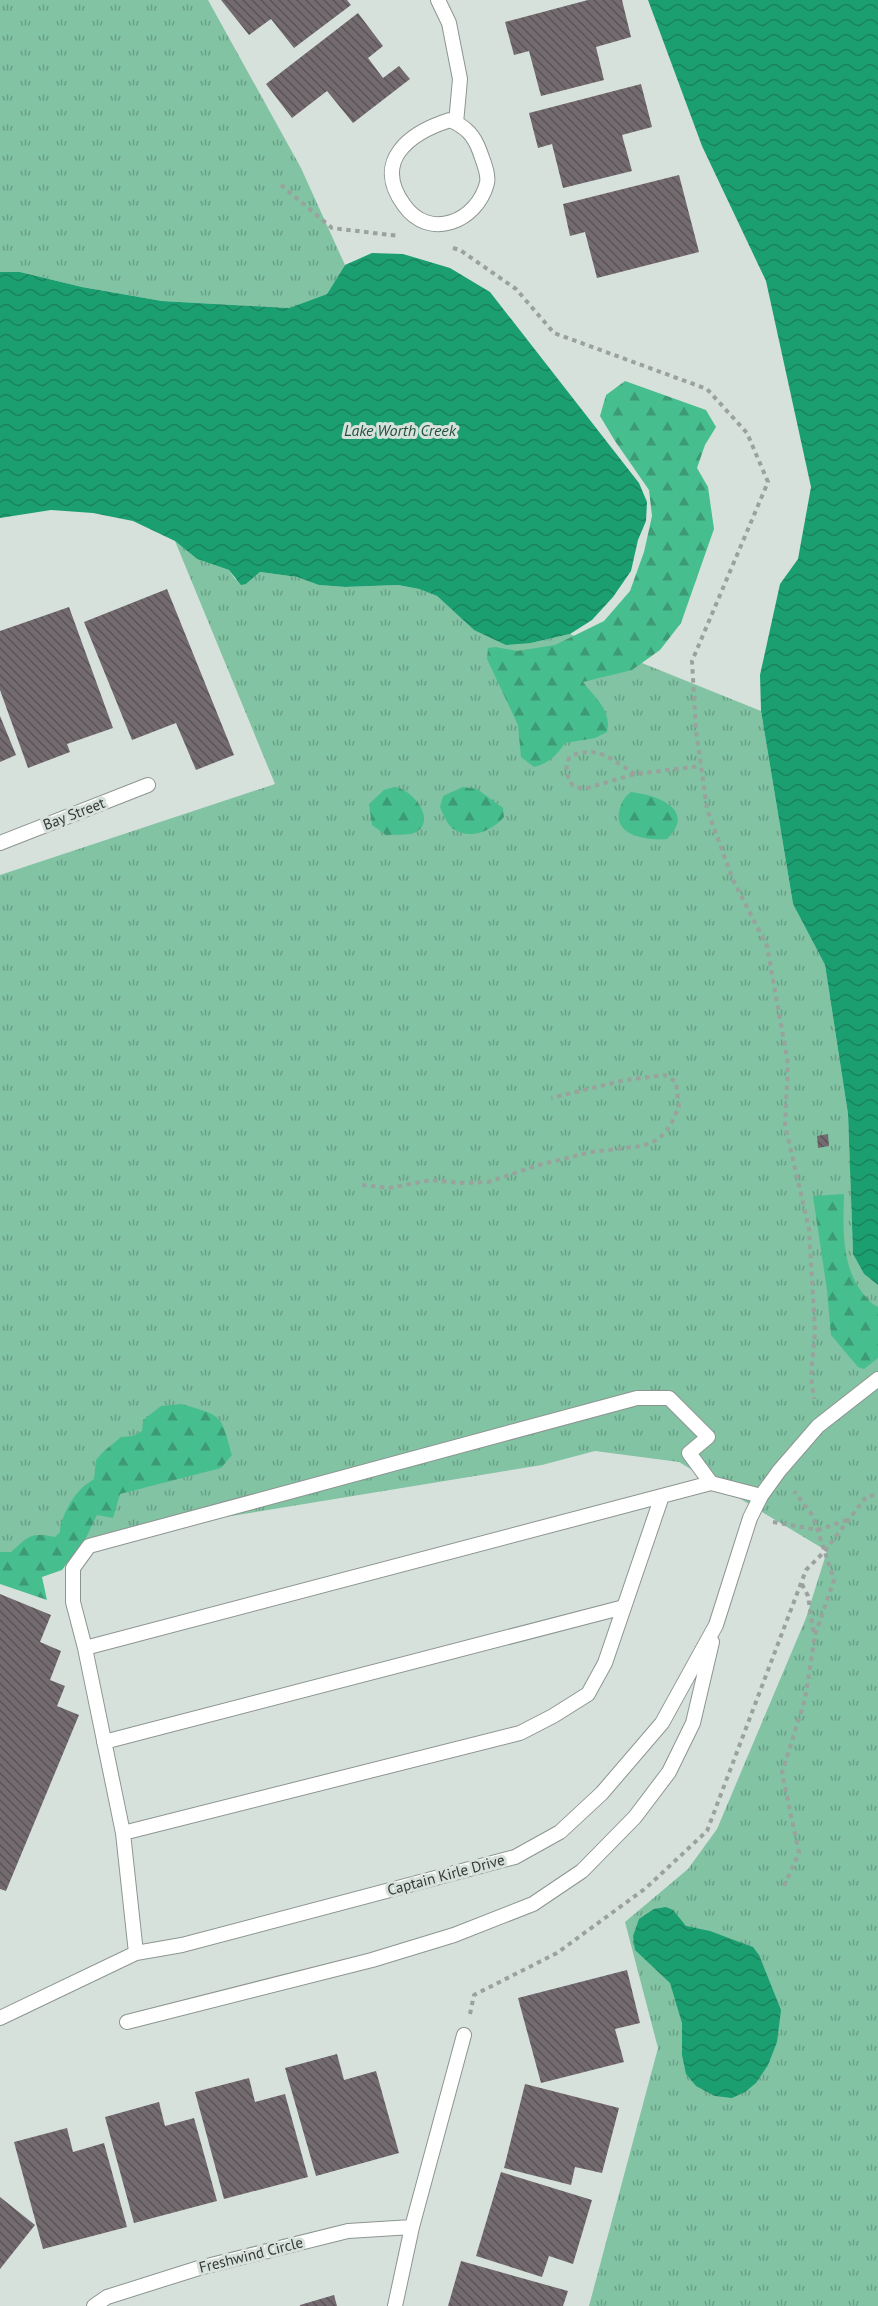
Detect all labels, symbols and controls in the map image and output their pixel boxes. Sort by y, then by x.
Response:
water label: Lake Worth Creek [344,420,457,440]
street label: Bay Street [40,793,108,834]
street label: Captain Kirle Drive [385,1850,507,1899]
street label: Freshwind Circle [197,2232,305,2277]

